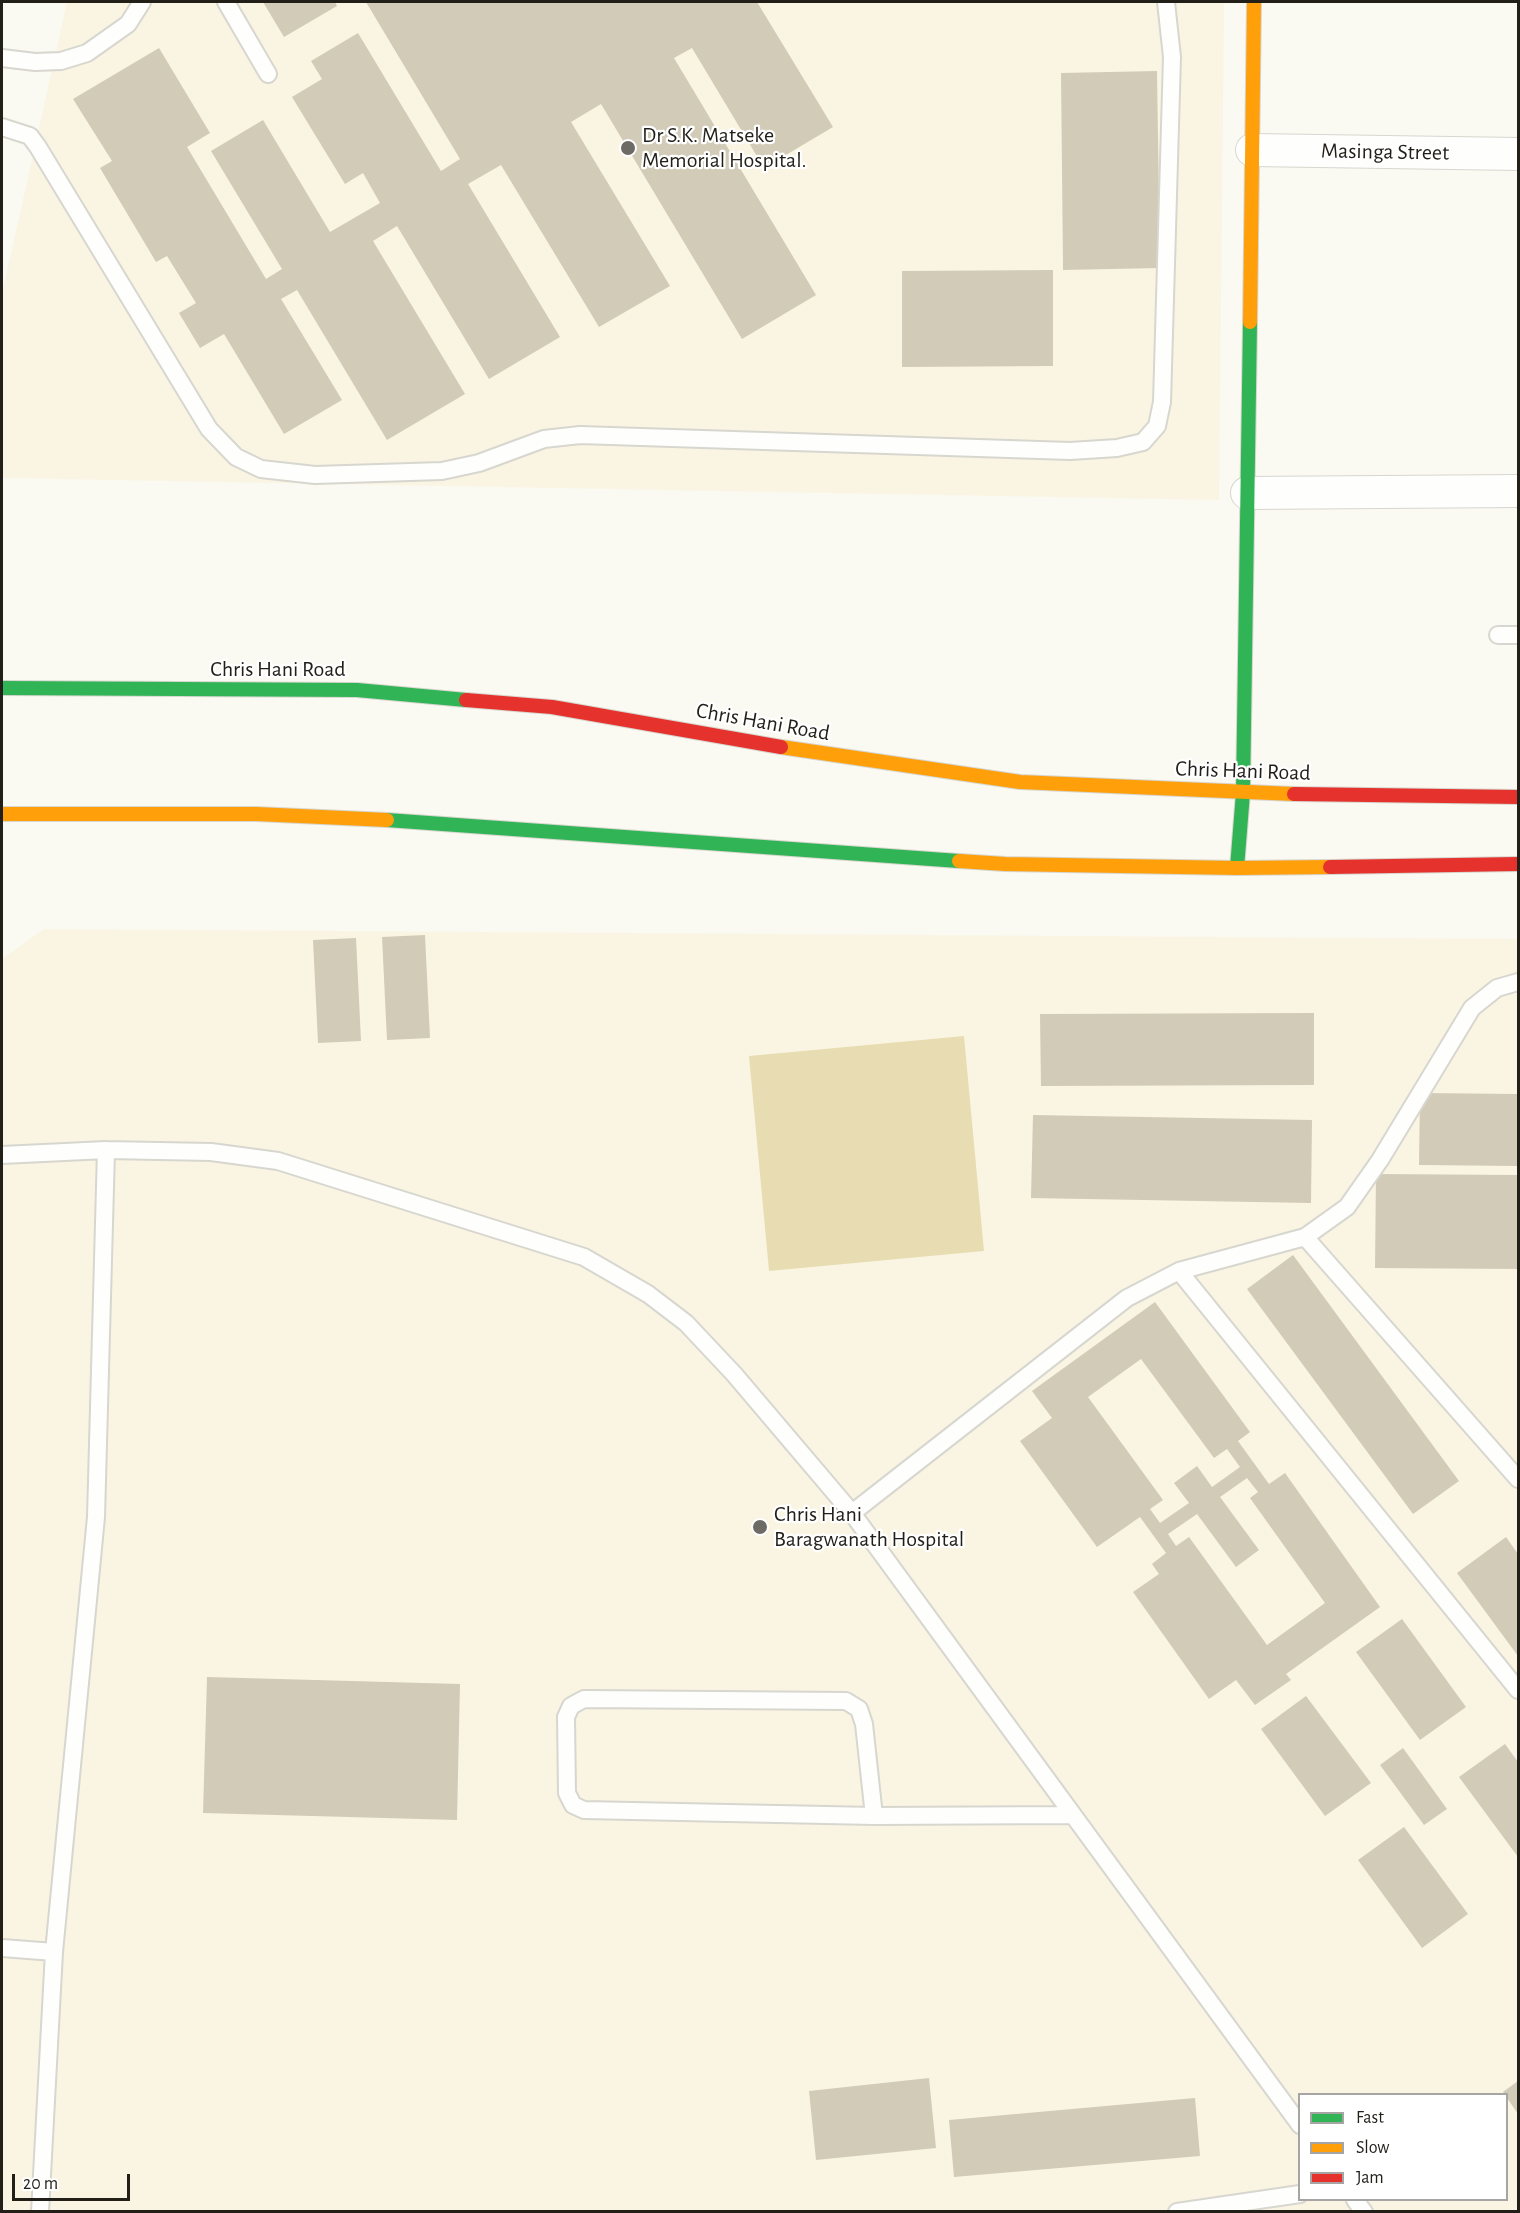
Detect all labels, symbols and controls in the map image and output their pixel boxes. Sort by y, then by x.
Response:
place label: Dr S.K. Matseke Memorial Hospital. [642,122,807,174]
street label: Masinga Street [1321,138,1449,166]
marker: Dr S.K. Matseke Memorial Hospital. [619,139,637,157]
street label: Chris Hani Road [210,656,346,682]
street label: Chris Hani Road [694,697,832,747]
street label: Chris Hani Road [1175,755,1311,787]
place label: Chris Hani Baragwanath Hospital [774,1501,964,1552]
marker: Chris Hani Baragwanath Hospital [751,1518,769,1536]
legend [1298,2093,1508,2201]
text: Fast [1356,2109,1384,2127]
text: Slow [1356,2139,1389,2157]
scale bar [15,2162,134,2200]
text: Jam [1356,2169,1384,2187]
text: 20 m [23,2175,58,2193]

